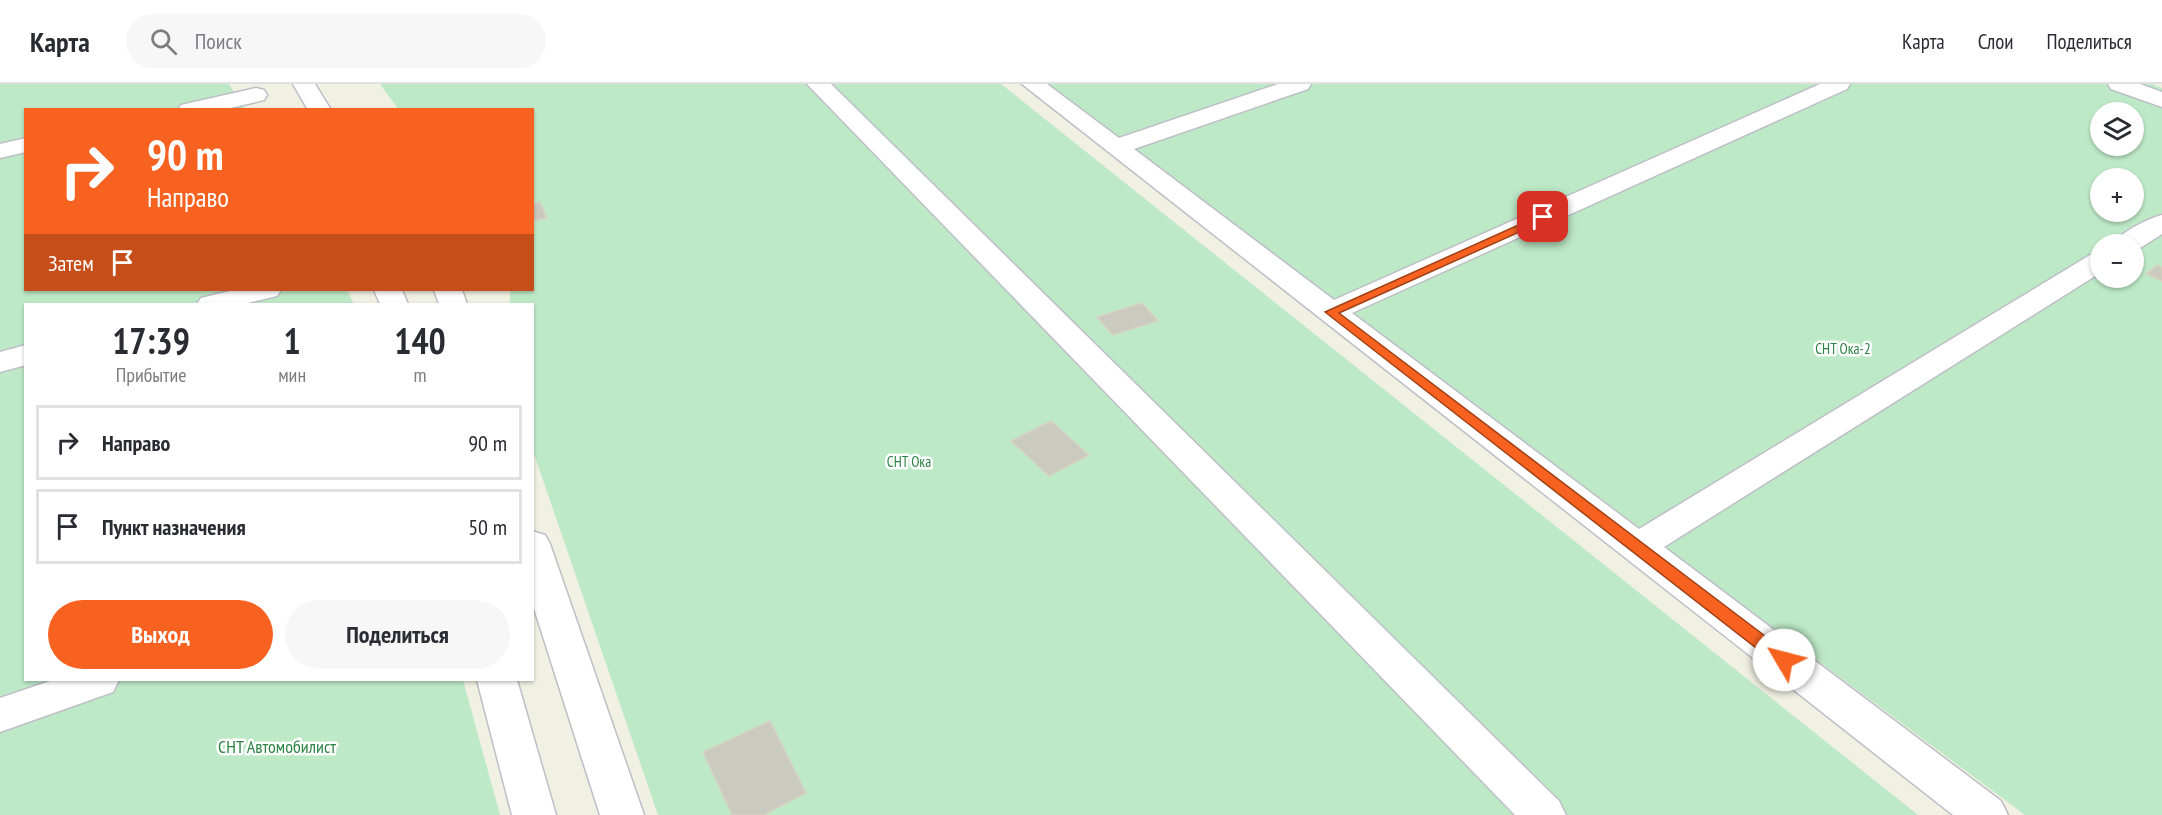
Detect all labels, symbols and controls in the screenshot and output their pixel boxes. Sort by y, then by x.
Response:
search box [126,14,546,68]
text: Карта [30,23,90,60]
icon: search [147,25,180,58]
text: Поиск [195,27,242,55]
text: Карта [1902,28,1945,55]
text: Слои [1978,28,2013,55]
text: Поделиться [2046,28,2132,55]
map controls [2090,102,2144,288]
button: layers [2090,102,2144,156]
text: 90 m [147,127,224,182]
icon: right [48,132,126,210]
button: + [2090,168,2144,222]
text: Направо [147,180,229,214]
pin [1517,191,1568,242]
icon: arrive [1526,200,1559,233]
button: − [2090,234,2144,288]
icon: arrive [106,246,139,279]
text: Затем [48,249,94,277]
text: 17:39 [112,317,190,364]
text: 1 [284,317,301,364]
text: 140 [394,317,446,364]
park label: СНТ Ока-2 [1815,339,1871,358]
text: Прибытие [116,362,187,388]
text: мин [278,362,306,388]
text: m [414,362,427,388]
icon: right [51,426,84,459]
text: Направо [102,429,170,457]
text: 90 m [468,429,507,457]
park label: СНТ Ока [887,452,931,471]
icon: arrive [51,510,84,543]
text: Пункт назначения [102,513,246,541]
text: 50 m [468,513,507,541]
button: Выход [48,600,273,669]
button: Поделиться [285,600,510,669]
position arrow [1752,628,1816,692]
park label: СНТ Автомобилист [218,735,336,758]

